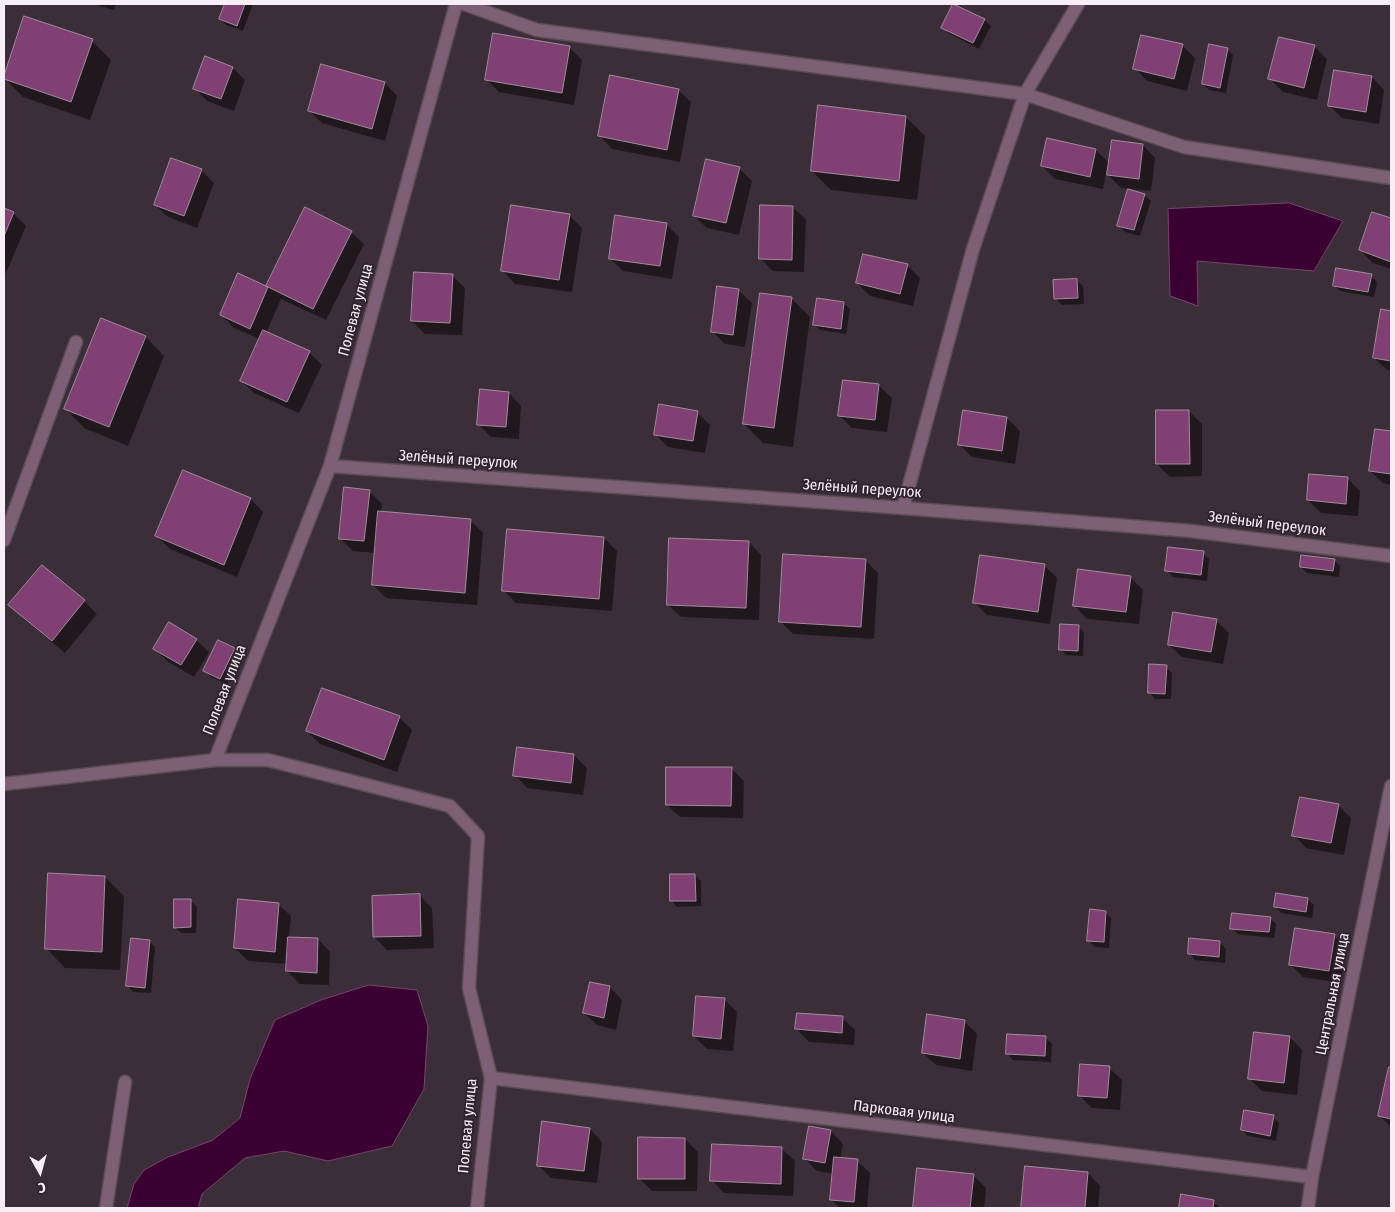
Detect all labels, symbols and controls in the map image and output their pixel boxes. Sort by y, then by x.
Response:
street label: Полевая улица [335,262,377,358]
street label: Зелёный переулок [398,447,518,473]
street label: Зелёный переулок [802,476,922,502]
street label: Зелёный переулок [1207,508,1327,540]
street label: Полевая улица [200,642,250,738]
street label: Центральная улица [1312,931,1354,1057]
street label: Полевая улица [455,1078,481,1174]
street label: Парковая улица [852,1097,956,1127]
north arrow [15,1147,65,1197]
text: С [37,1179,47,1196]

